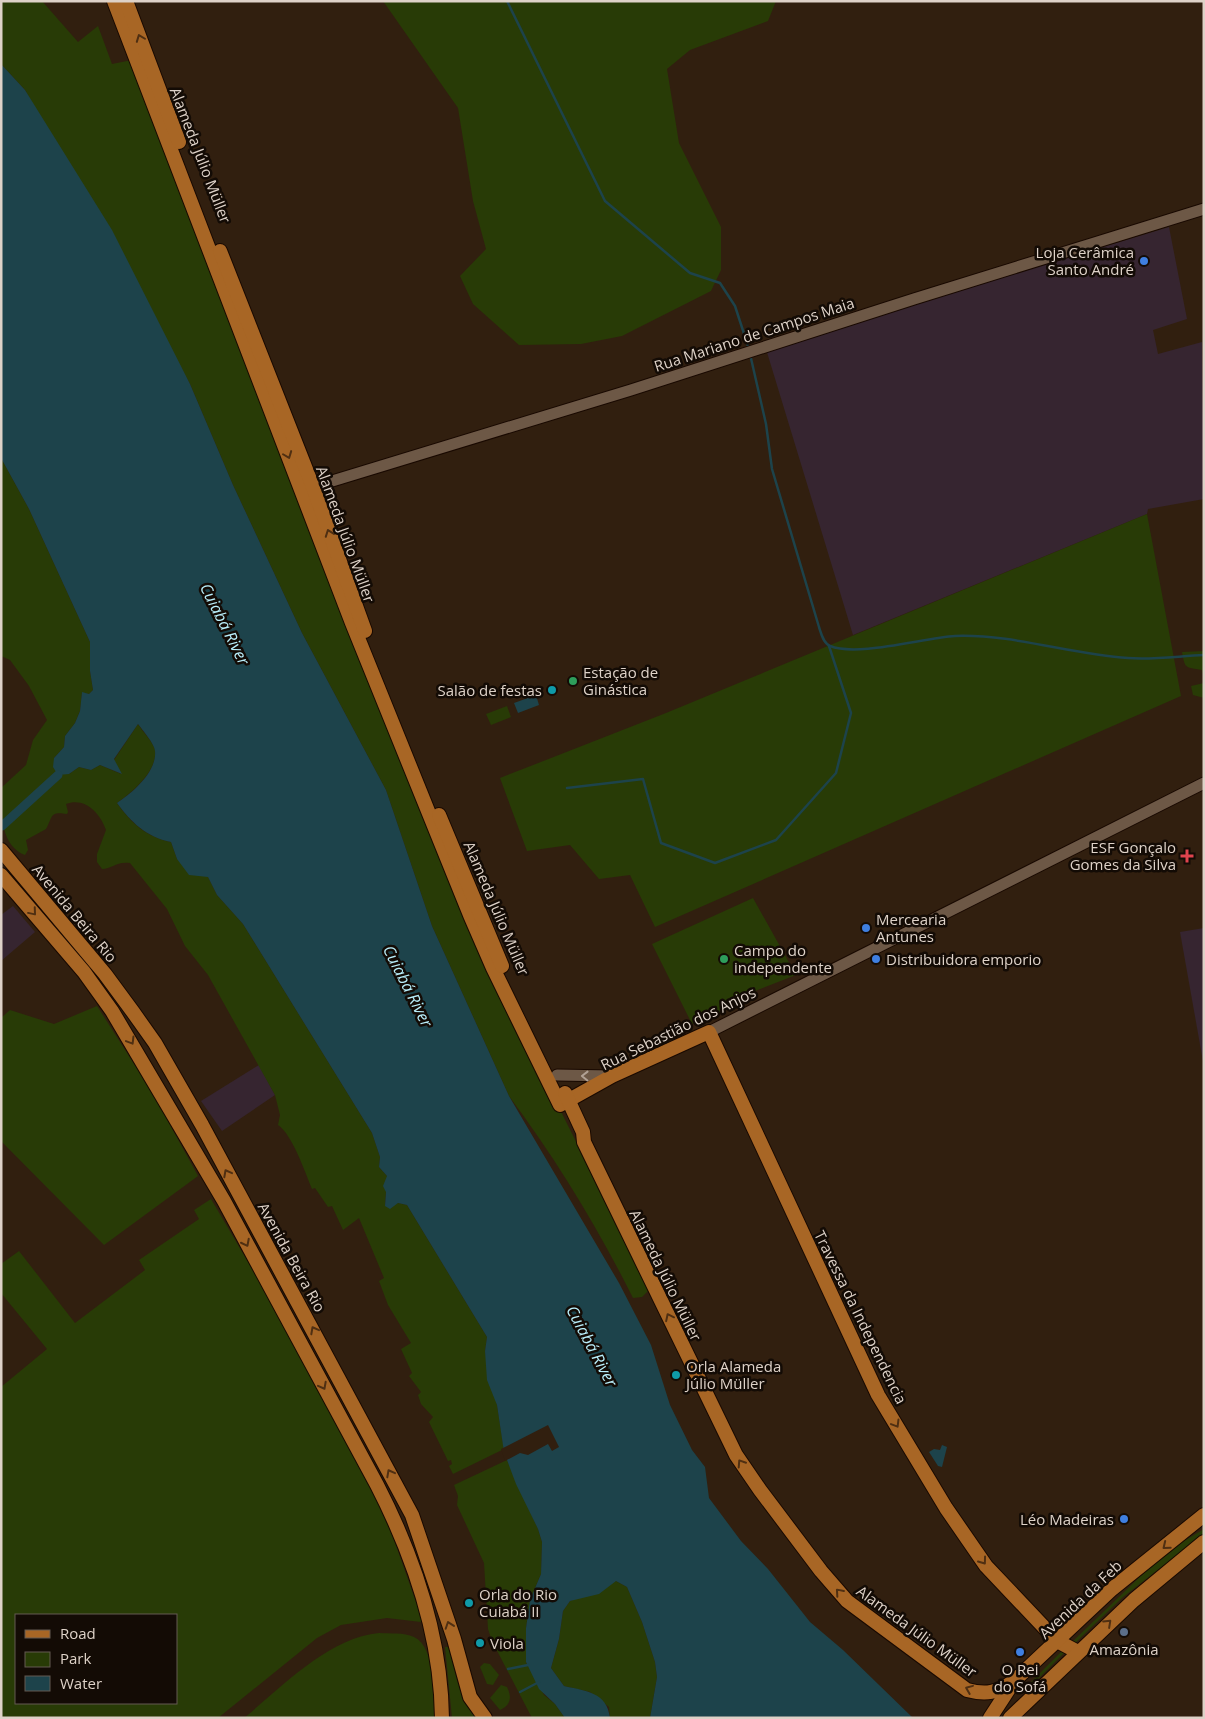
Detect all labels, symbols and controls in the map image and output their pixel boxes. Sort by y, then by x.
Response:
one-way arrow [136,34,146,43]
street label: Alameda Júlio Müller [166,84,236,226]
place label: Loja Cerâmica Santo André [1036,242,1134,279]
marker: Loja Cerâmica Santo André [1138,255,1150,267]
street label: Rua Mariano de Campos Maia [651,292,857,376]
one-way arrow [282,450,292,459]
street label: Alameda Júlio Müller [312,463,380,605]
one-way arrow [325,529,335,538]
water label: Cuiabá River [195,579,255,669]
place label: Estação de Ginástica [583,662,658,699]
marker: Estação de Ginástica [567,675,579,687]
place label: Salão de festas [437,680,542,700]
marker: Salão de festas [546,684,558,696]
place label: ESF Gonçalo Gomes da Silva [1070,837,1176,874]
street label: Alameda Júlio Müller [460,838,534,978]
marker: ESF Gonçalo Gomes da Silva [1180,849,1194,863]
street label: Avenida Beira Rio [28,860,122,966]
one-way arrow [27,907,36,916]
place label: Mercearia Antunes [876,909,946,946]
marker: Mercearia Antunes [860,922,872,934]
place label: Campo do independente [734,940,832,977]
water label: Cuiabá River [378,941,438,1031]
place label: Distribuidora emporio [886,949,1041,969]
marker: Campo do independente [718,953,730,965]
marker: Distribuidora emporio [870,953,882,965]
street label: Rua Sebastião dos Anjos [597,982,759,1074]
one-way arrow [124,1036,134,1045]
one-way arrow [580,1071,588,1081]
one-way arrow [223,1169,233,1178]
street label: Avenida Beira Rio [254,1199,330,1315]
street label: Alameda Júlio Müller [625,1206,707,1344]
street label: Travessa da Independencia [810,1227,912,1407]
one-way arrow [240,1238,250,1247]
water label: Cuiabá River [561,1302,623,1391]
one-way arrow [665,1314,675,1323]
one-way arrow [310,1326,320,1335]
place label: Orla Alameda Júlio Müller [684,1356,781,1393]
marker: Orla Alameda Júlio Müller [670,1369,682,1381]
one-way arrow [317,1381,327,1390]
one-way arrow [889,1419,899,1428]
one-way arrow [738,1459,748,1468]
one-way arrow [387,1470,397,1479]
place label: Léo Madeiras [1020,1509,1114,1529]
marker: Léo Madeiras [1118,1513,1130,1525]
one-way arrow [1163,1540,1172,1548]
one-way arrow [977,1555,986,1565]
street label: Avenida da Feb [1034,1555,1126,1643]
street label: Alameda Júlio Müller [853,1581,981,1681]
place label: Orla do Rio Cuiabá II [479,1584,557,1621]
one-way arrow [836,1589,845,1598]
marker: Orla do Rio Cuiabá II [463,1597,475,1609]
legend [15,1614,178,1704]
one-way arrow [1103,1620,1112,1629]
one-way arrow [445,1621,455,1629]
text: Road [60,1623,96,1643]
marker: Amazônia [1118,1626,1130,1638]
place label: Viola [490,1633,524,1653]
marker: Viola [474,1637,486,1649]
place label: Amazônia [1089,1639,1159,1659]
marker: O Rei do Sofá [1014,1646,1026,1658]
text: Park [60,1648,91,1668]
place label: O Rei do Sofá [994,1659,1046,1696]
text: Water [60,1673,102,1693]
one-way arrow [965,1685,974,1696]

